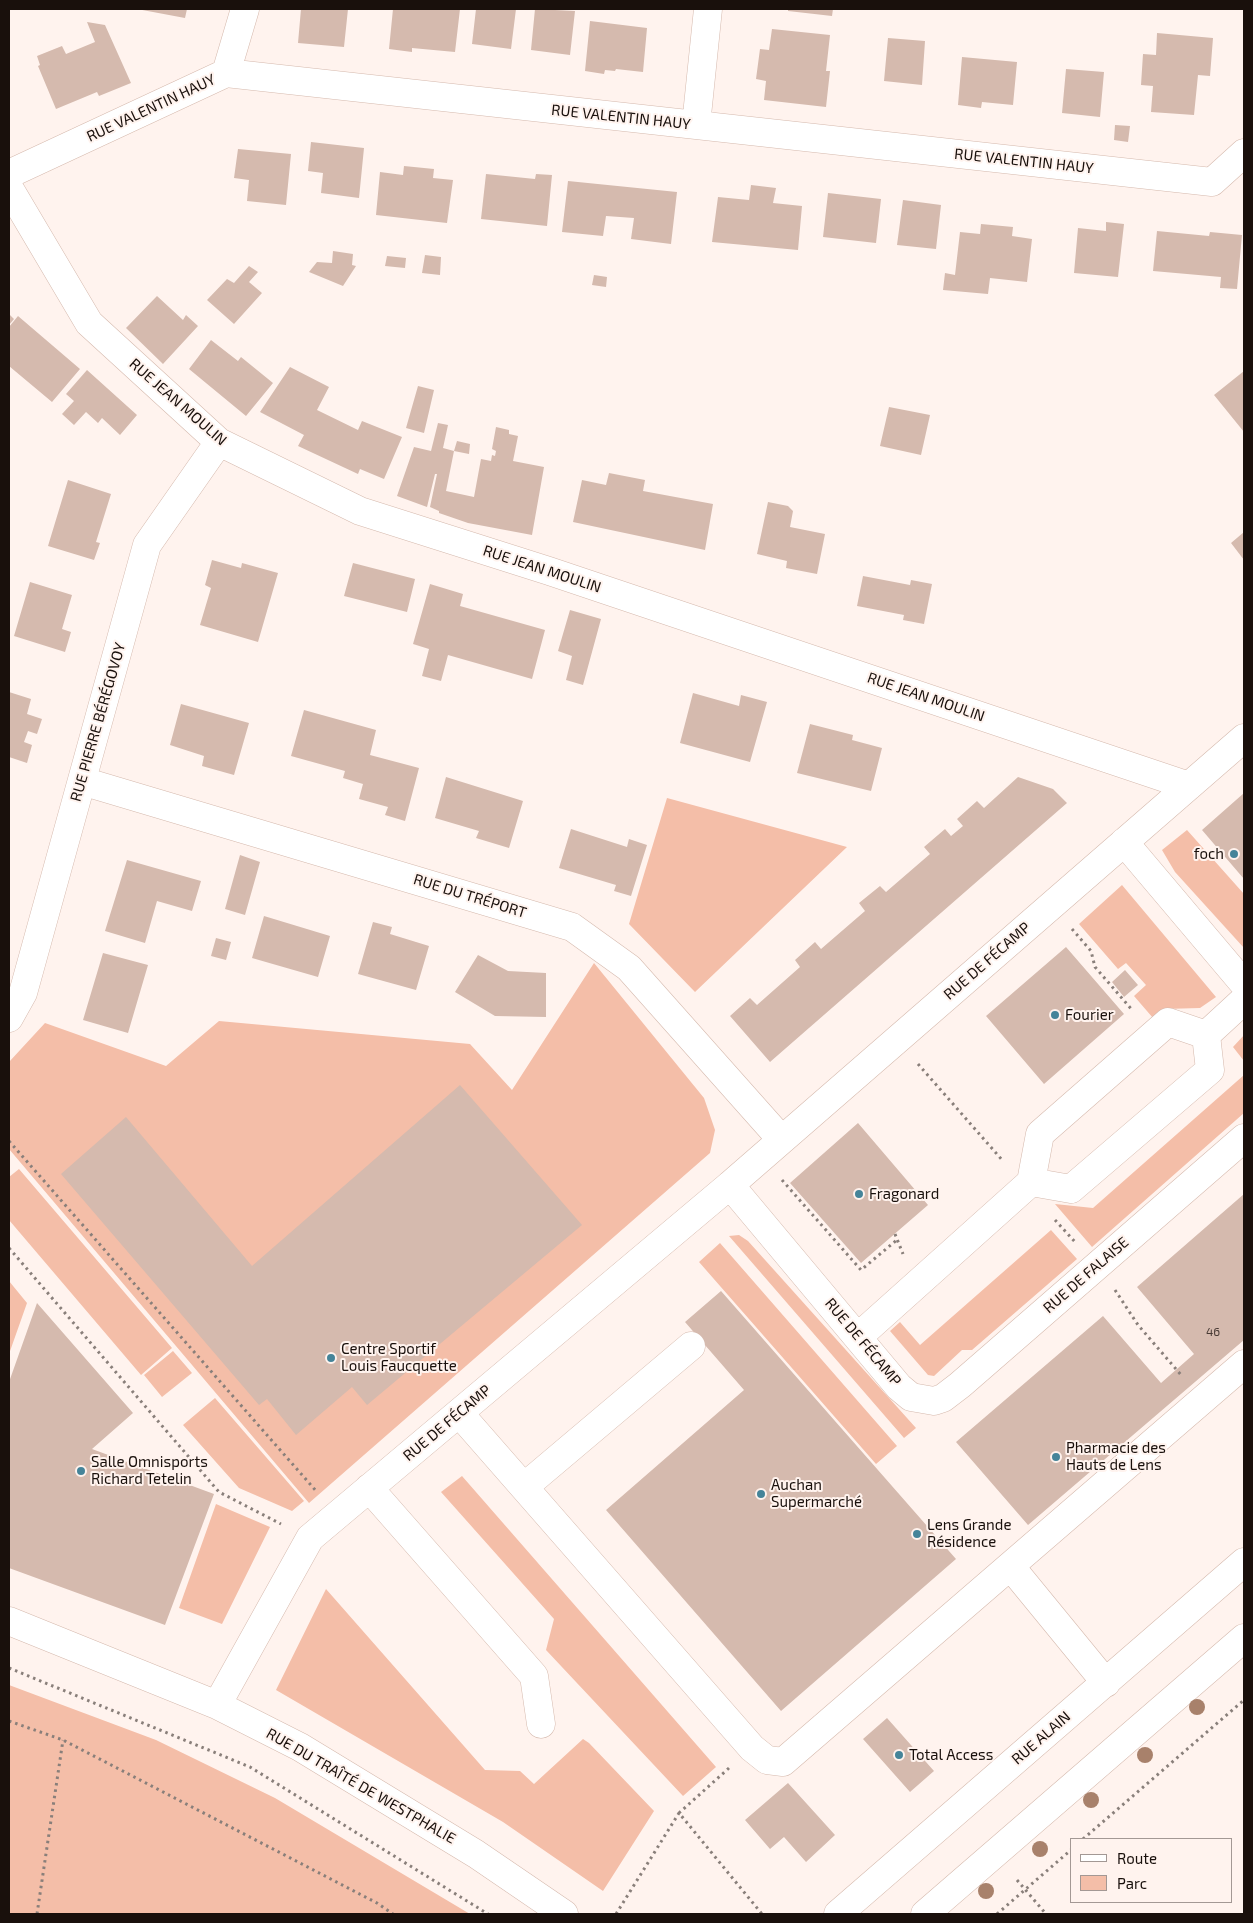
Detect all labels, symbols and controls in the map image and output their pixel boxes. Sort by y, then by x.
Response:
street label: RUE VALENTIN HAUY [84,70,218,146]
street label: RUE VALENTIN HAUY [550,101,692,133]
street label: RUE VALENTIN HAUY [953,145,1095,177]
street label: RUE JEAN MOULIN [126,355,230,449]
street label: RUE JEAN MOULIN [481,541,603,597]
street label: RUE PIERRE BÉRÉGOVOY [67,640,129,804]
street label: RUE JEAN MOULIN [865,668,987,726]
place label: foch [1194,845,1224,863]
marker: foch [1228,848,1240,860]
street label: RUE DU TRÉPORT [411,870,529,922]
street label: RUE DE FÉCAMP [940,918,1034,1004]
place label: Fourier [1065,1006,1114,1024]
marker: Fourier [1049,1009,1061,1021]
place label: Fragonard [869,1185,939,1203]
marker: Fragonard [853,1188,865,1200]
street label: RUE DE FALAISE [1040,1233,1132,1317]
street label: RUE DE FÉCAMP [821,1294,905,1390]
house number: 46 [1206,1325,1220,1339]
place label: Centre Sportif Louis Faucquette [341,1340,457,1375]
marker: Centre Sportif Louis Faucquette [325,1352,337,1364]
street label: RUE DE FÉCAMP [399,1381,495,1465]
place label: Pharmacie des Hauts de Lens [1066,1439,1166,1474]
marker: Pharmacie des Hauts de Lens [1050,1451,1062,1463]
place label: Salle Omnisports Richard Tetelin [91,1453,208,1488]
marker: Salle Omnisports Richard Tetelin [75,1465,87,1477]
place label: Auchan Supermarché [771,1476,862,1511]
marker: Auchan Supermarché [755,1488,767,1500]
place label: Lens Grande Résidence [927,1516,1011,1551]
marker: Lens Grande Résidence [911,1528,923,1540]
street label: RUE ALAIN [1008,1708,1074,1768]
street label: RUE DU TRAÎTÉ DE WESTPHALIE [263,1724,459,1848]
place label: Total Access [909,1746,993,1764]
marker: Total Access [893,1749,905,1761]
legend [1070,1838,1233,1903]
text: Route [1117,1849,1157,1867]
text: Parc [1117,1874,1147,1892]

